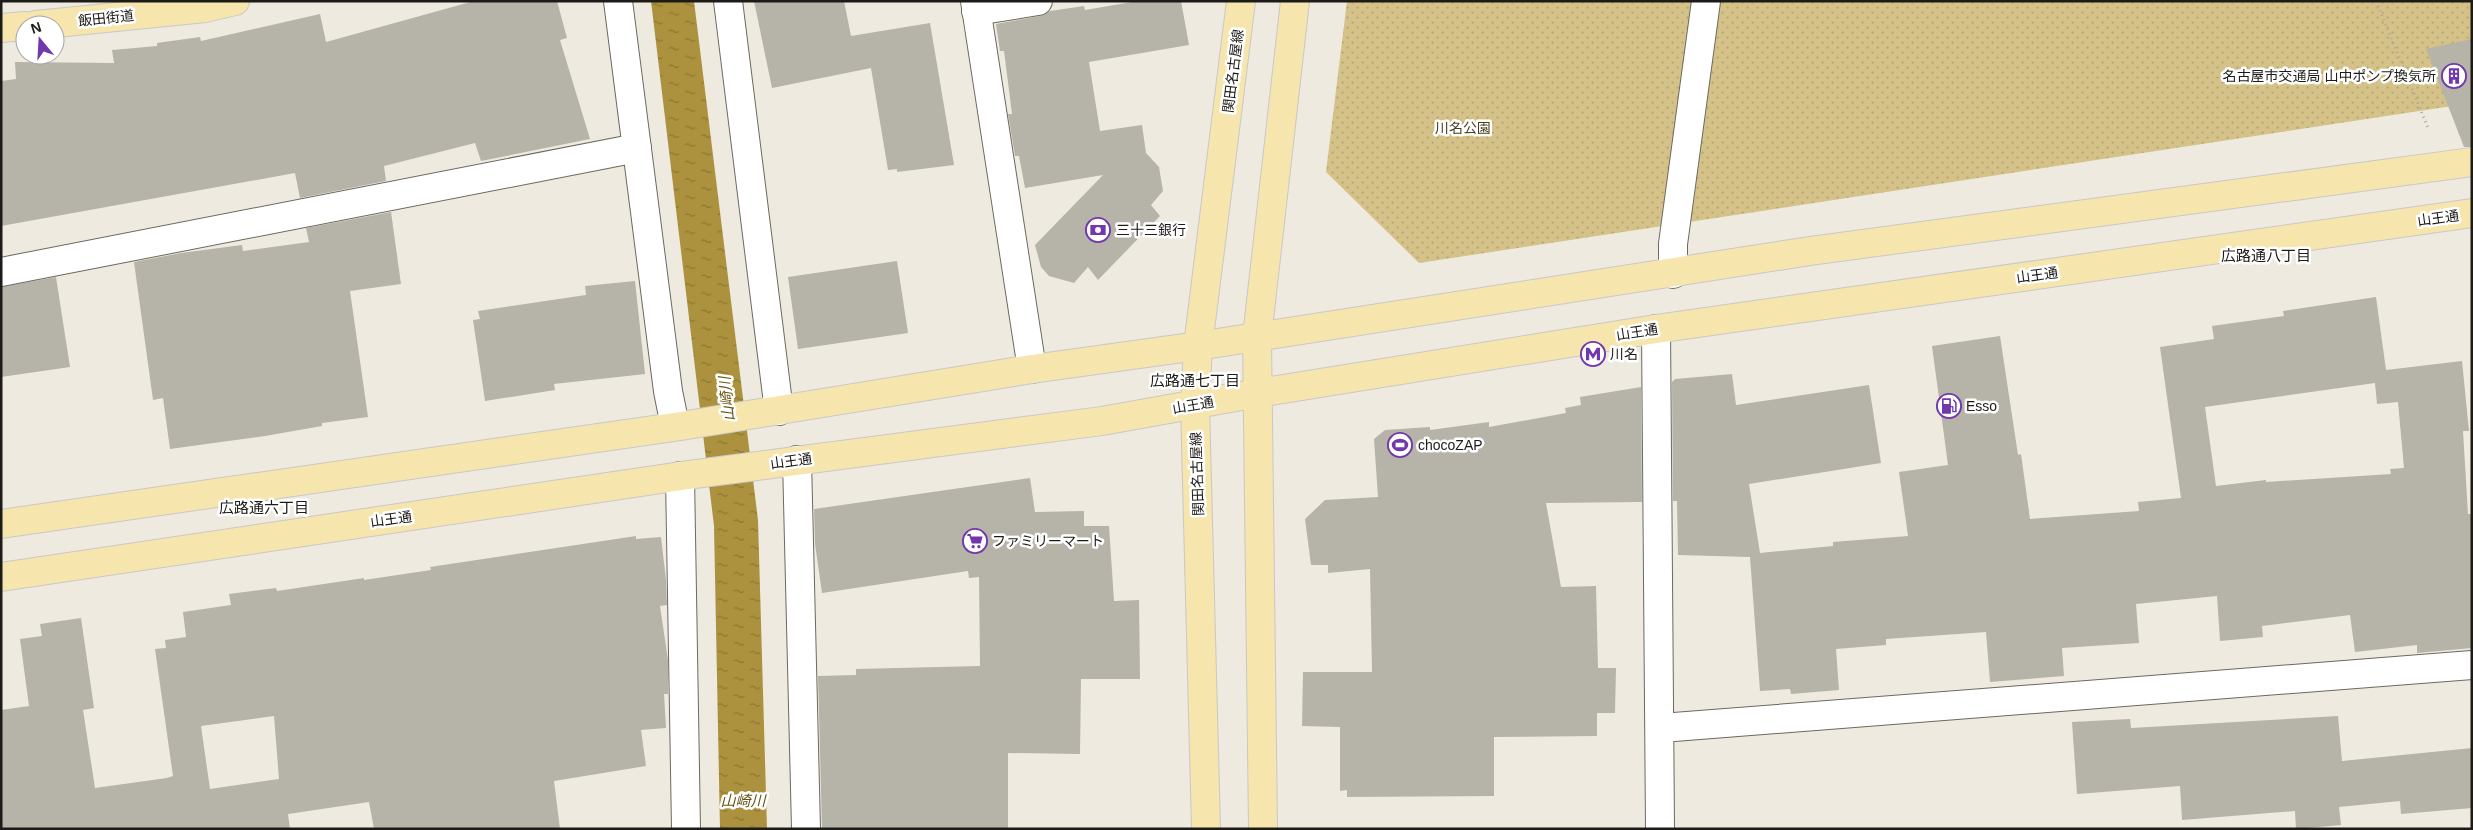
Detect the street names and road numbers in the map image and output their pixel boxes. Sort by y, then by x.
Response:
street label: 飯田街道 [77,7,135,29]
street label: 関田名古屋線 [1220,28,1246,114]
street label: 山王通 [2416,207,2460,229]
street label: 山王通 [2015,264,2059,286]
street label: 山王通 [1615,321,1659,343]
street label: 山王通 [1171,393,1215,417]
street label: 関田名古屋線 [1188,432,1206,516]
street label: 山王通 [769,450,813,472]
street label: 山王通 [369,508,413,530]

